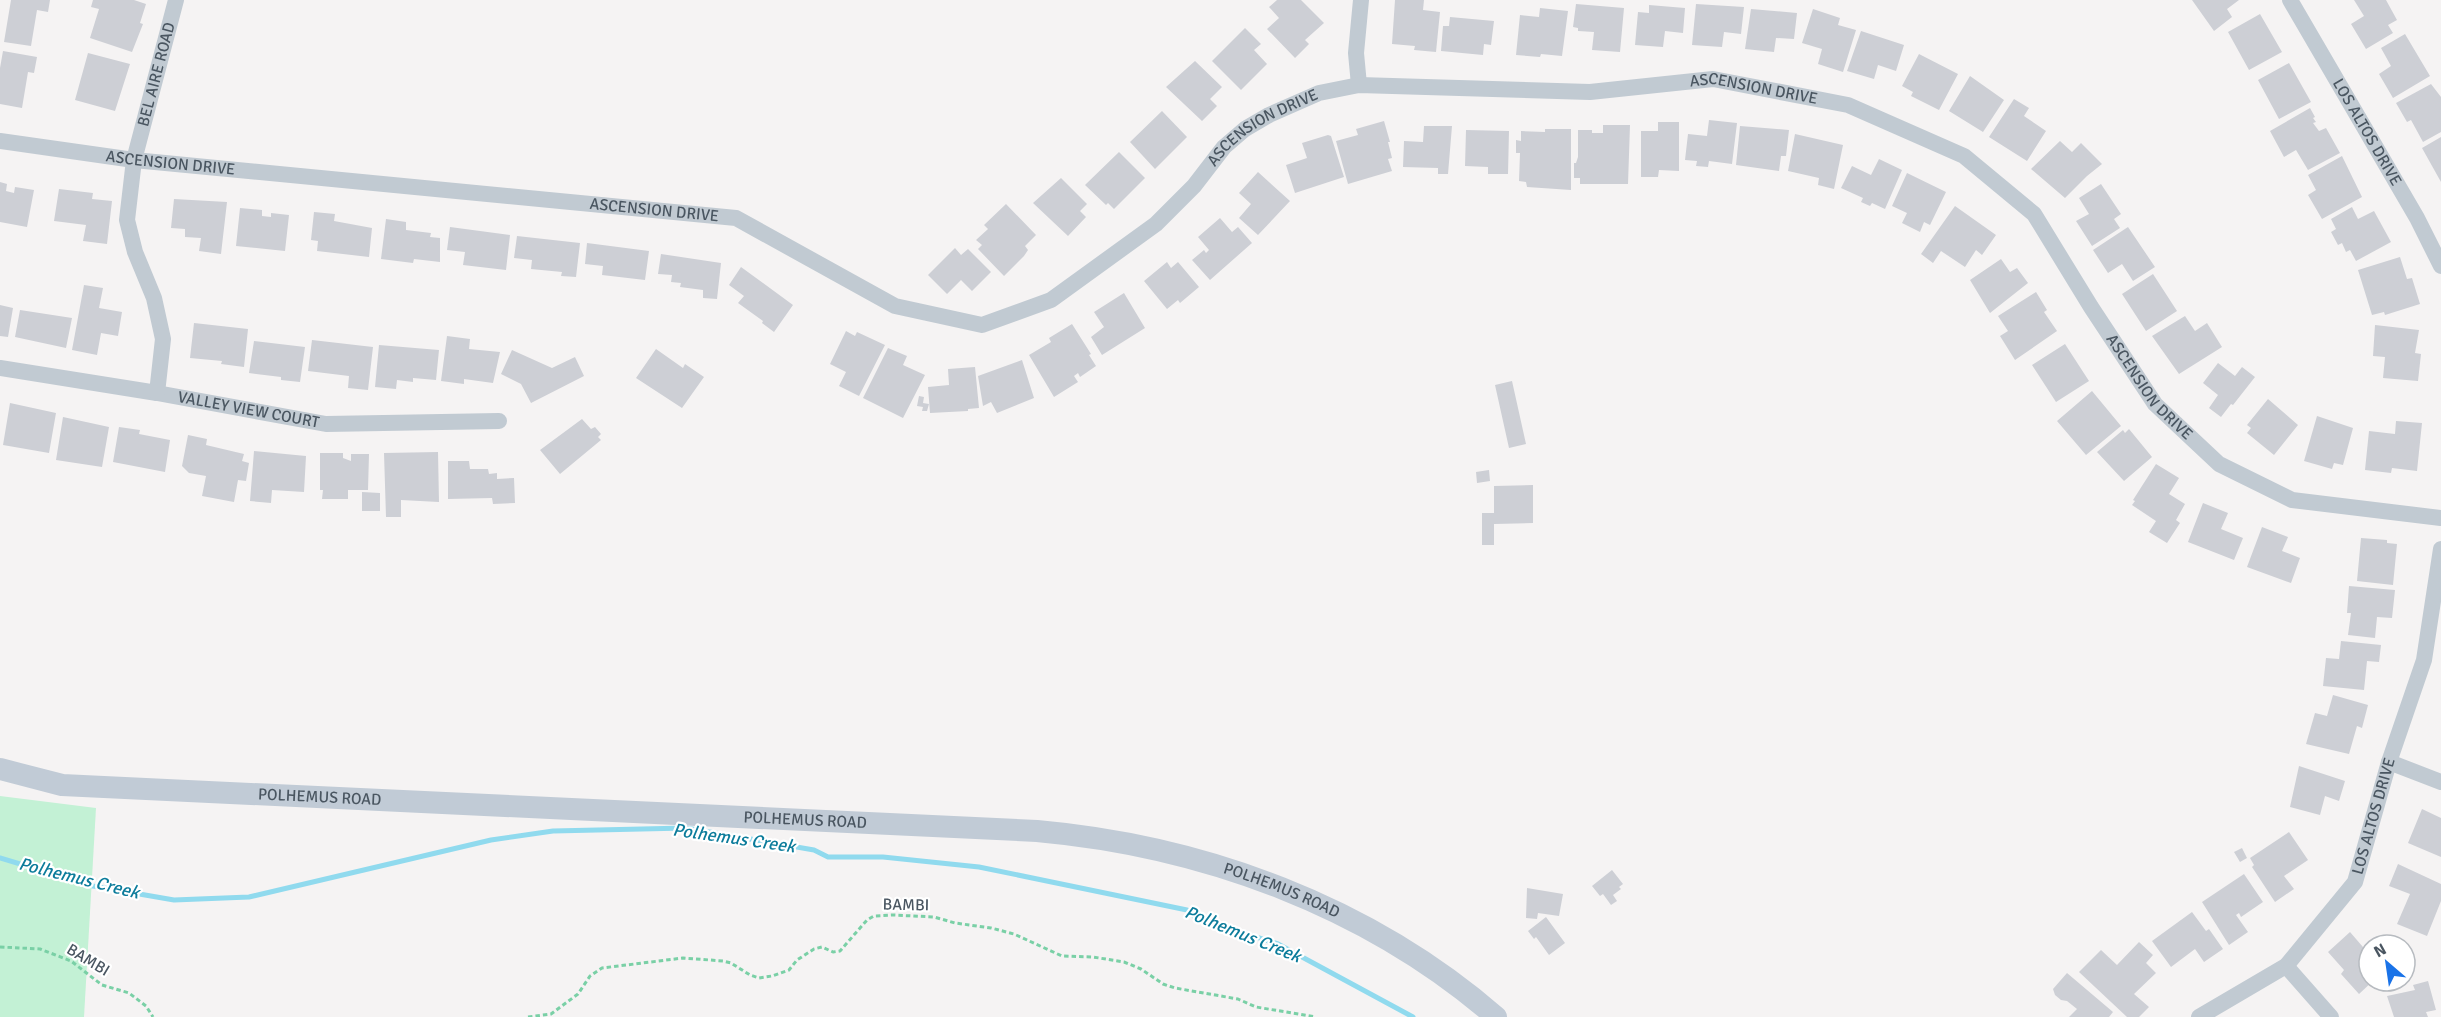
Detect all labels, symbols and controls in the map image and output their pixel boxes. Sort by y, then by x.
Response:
street label: BEL AIRE ROAD [133,20,180,129]
street label: ASCENSION DRIVE [1689,68,1819,109]
street label: LOS ALTOS DRIVE [2328,75,2406,189]
street label: ASCENSION DRIVE [1203,85,1321,170]
street label: ASCENSION DRIVE [105,146,236,180]
street label: ASCENSION DRIVE [589,194,720,226]
street label: ASCENSION DRIVE [2102,330,2197,444]
street label: VALLEY VIEW COURT [176,387,321,433]
street label: LOS ALTOS DRIVE [2348,755,2400,877]
street label: POLHEMUS ROAD [257,784,382,810]
street label: POLHEMUS ROAD [743,807,867,833]
water label: Polhemus Creek [671,819,799,858]
water label: Polhemus Creek [16,852,143,904]
street label: POLHEMUS ROAD [1221,858,1343,922]
street label: BAMBI [882,895,930,915]
water label: Polhemus Creek [1182,901,1306,968]
north arrow [2357,933,2417,993]
street label: BAMBI [63,939,113,981]
text: N [2370,939,2390,962]

